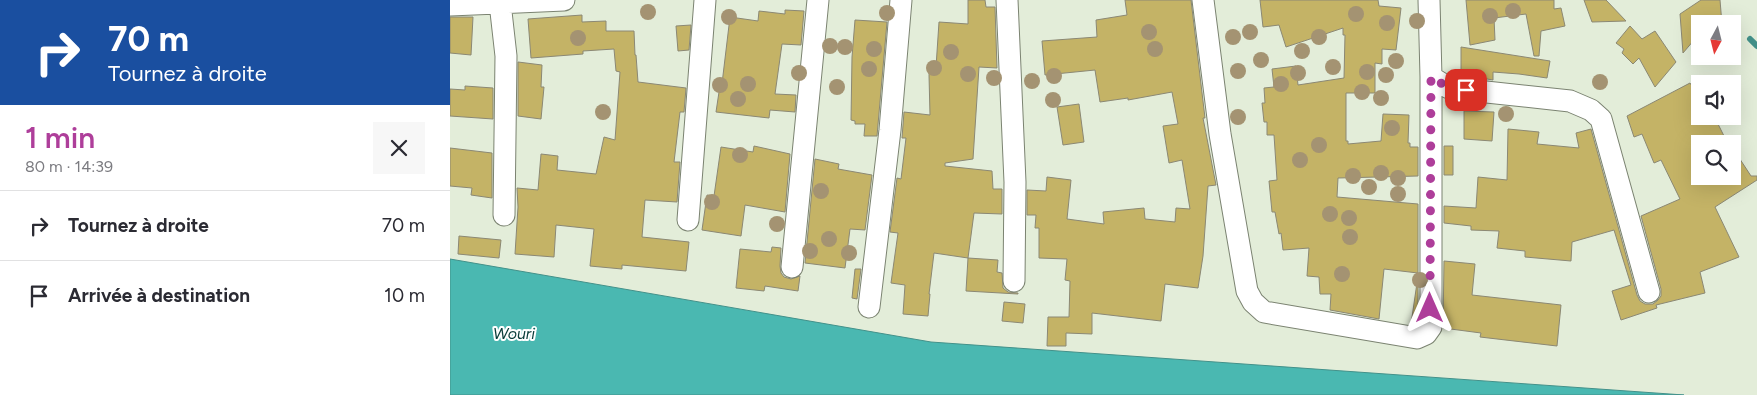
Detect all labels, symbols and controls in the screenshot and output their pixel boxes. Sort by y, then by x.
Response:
north arrow [1691,15,1741,65]
map controls [1691,15,1741,185]
text: 70 m [108,18,189,60]
icon: right [25,20,90,85]
text: Tournez à droite [108,60,267,87]
pin [1445,69,1487,111]
button: sound [1691,75,1741,125]
icon: arrive [1452,76,1480,104]
text: 1 min [25,119,95,156]
button: close [373,122,425,174]
button: search [1691,135,1741,185]
text: 80 m · 14:39 [25,157,113,176]
icon: right [25,212,53,240]
text: Tournez à droite [68,214,209,237]
text: 70 m [382,214,425,237]
position arrow [1403,281,1455,333]
icon: arrive [25,282,53,310]
text: Arrivée à destination [68,284,250,307]
text: 10 m [384,284,425,307]
water label: Wouri [493,324,535,343]

